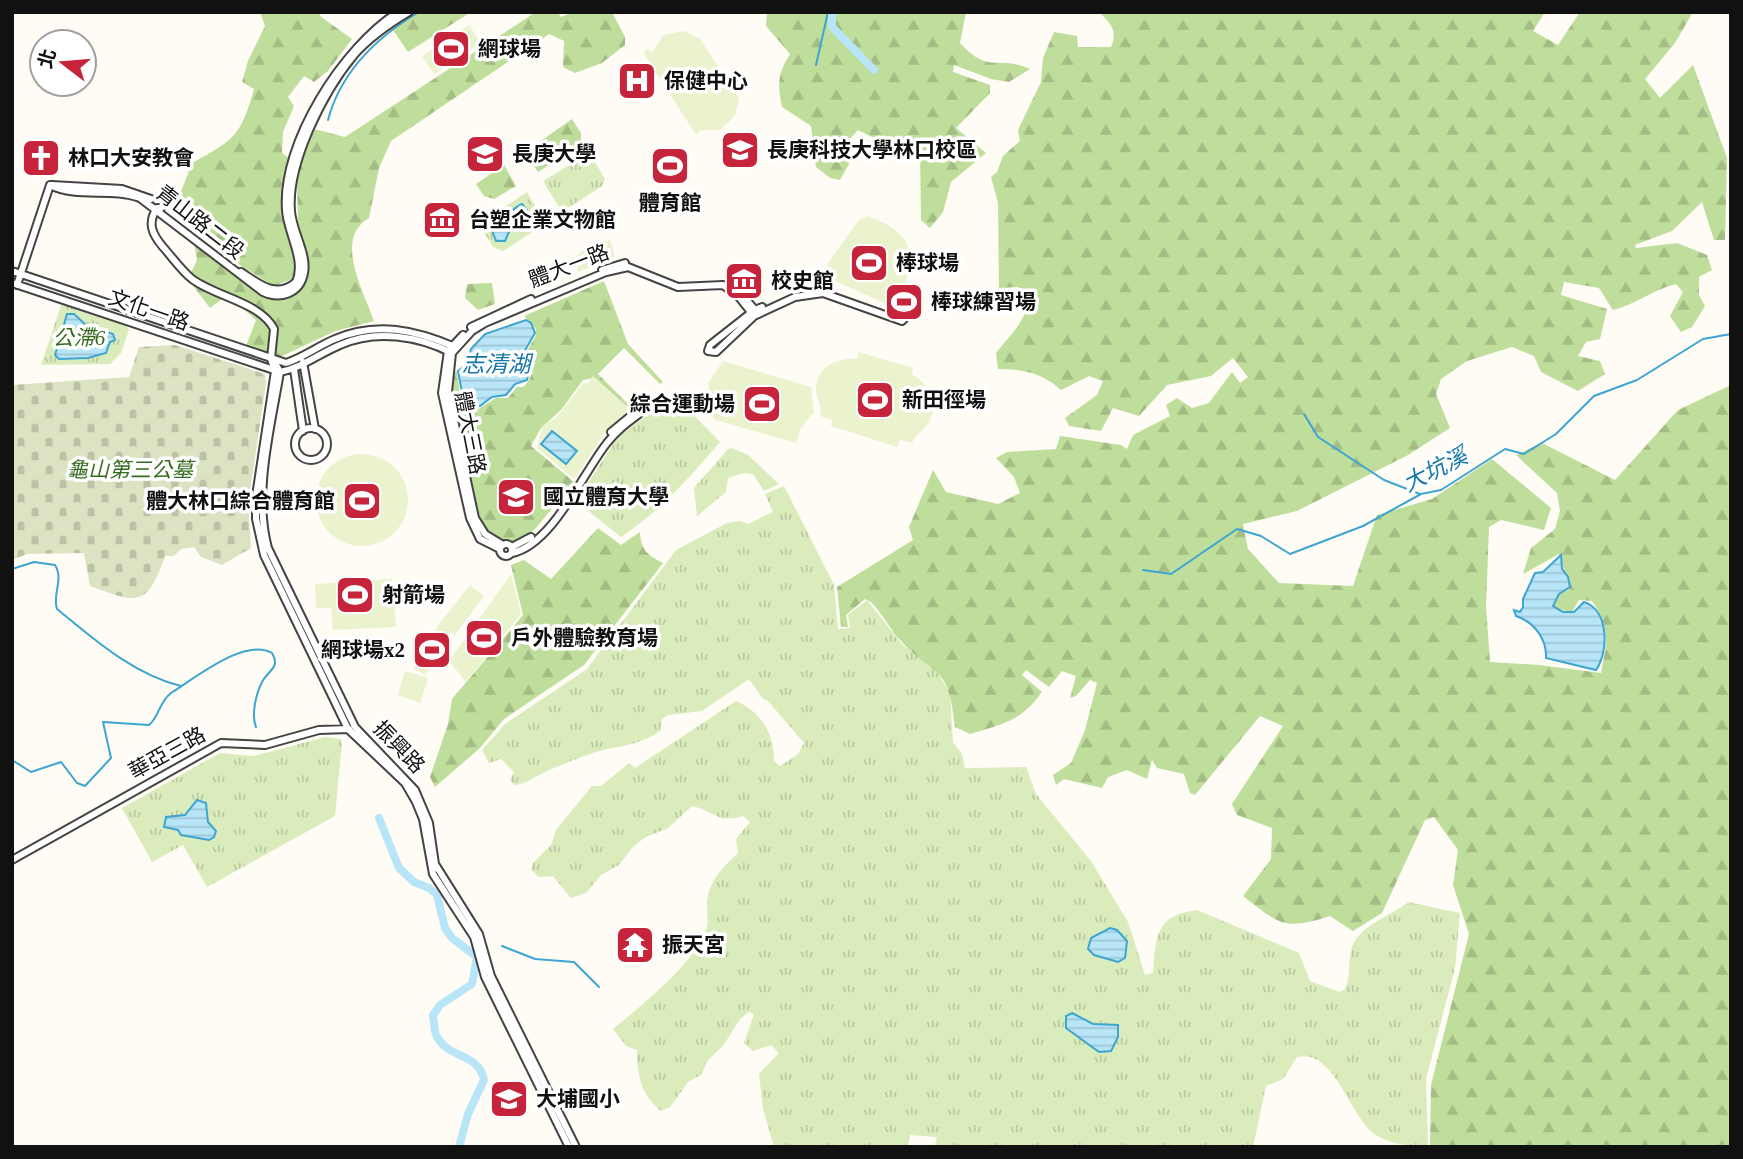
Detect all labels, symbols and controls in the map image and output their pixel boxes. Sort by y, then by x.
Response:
north arrow [28,28,98,98]
sports icon: 網球場 [430,28,472,70]
place label: 網球場 [478,37,541,61]
text: 北 [34,46,60,70]
hospital icon: 保健中心 [616,60,658,102]
place label: 保健中心 [664,69,748,93]
school or university icon: 長庚科技大學林口校區 [719,129,761,171]
school or university icon: 長庚大學 [464,133,506,175]
church icon: 林口大安教會 [20,137,62,179]
place label: 長庚科技大學林口校區 [767,138,977,162]
place label: 長庚大學 [512,142,596,166]
sports icon: 體育館 [649,145,691,187]
place label: 林口大安教會 [68,146,194,170]
street label: 青山路二段 [151,180,249,264]
place label: 體育館 [639,191,702,215]
museum icon: 台塑企業文物館 [421,199,463,241]
place label: 台塑企業文物館 [469,208,616,232]
street label: 體大一路 [525,240,613,292]
sports icon: 棒球場 [848,242,890,284]
place label: 棒球場 [896,251,959,275]
museum icon: 校史館 [723,260,765,302]
place label: 校史館 [771,269,834,293]
sports icon: 棒球練習場 [883,281,925,323]
street label: 文化一路 [105,285,193,335]
place label: 棒球練習場 [931,290,1036,314]
park label: 公滯6 [53,326,106,350]
water label: 志清湖 [462,352,534,377]
sports icon: 新田徑場 [854,379,896,421]
sports icon: 綜合運動場 [741,383,783,425]
place label: 新田徑場 [902,388,986,412]
street label: 體大三路 [450,389,490,477]
place label: 綜合運動場 [630,392,735,416]
water label: 大坑溪 [1399,442,1474,497]
park label: 龜山第三公墓 [67,458,196,482]
school or university icon: 國立體育大學 [495,476,537,518]
sports icon: 體大林口綜合體育館 [341,480,383,522]
place label: 國立體育大學 [543,485,669,509]
place label: 體大林口綜合體育館 [146,489,335,513]
sports icon: 射箭場 [334,574,376,616]
place label: 射箭場 [382,583,445,607]
sports icon: 戶外體驗教育場 [463,617,505,659]
place label: 戶外體驗教育場 [511,626,658,650]
sports icon: 網球場x2 [411,629,453,671]
place label: 網球場x2 [321,638,405,662]
street label: 振興路 [368,716,430,778]
street label: 華亞三路 [124,722,210,784]
temple icon: 振天宮 [614,924,656,966]
place label: 振天宮 [662,933,725,957]
school or university icon: 大埔國小 [488,1078,530,1120]
place label: 大埔國小 [536,1087,620,1111]

